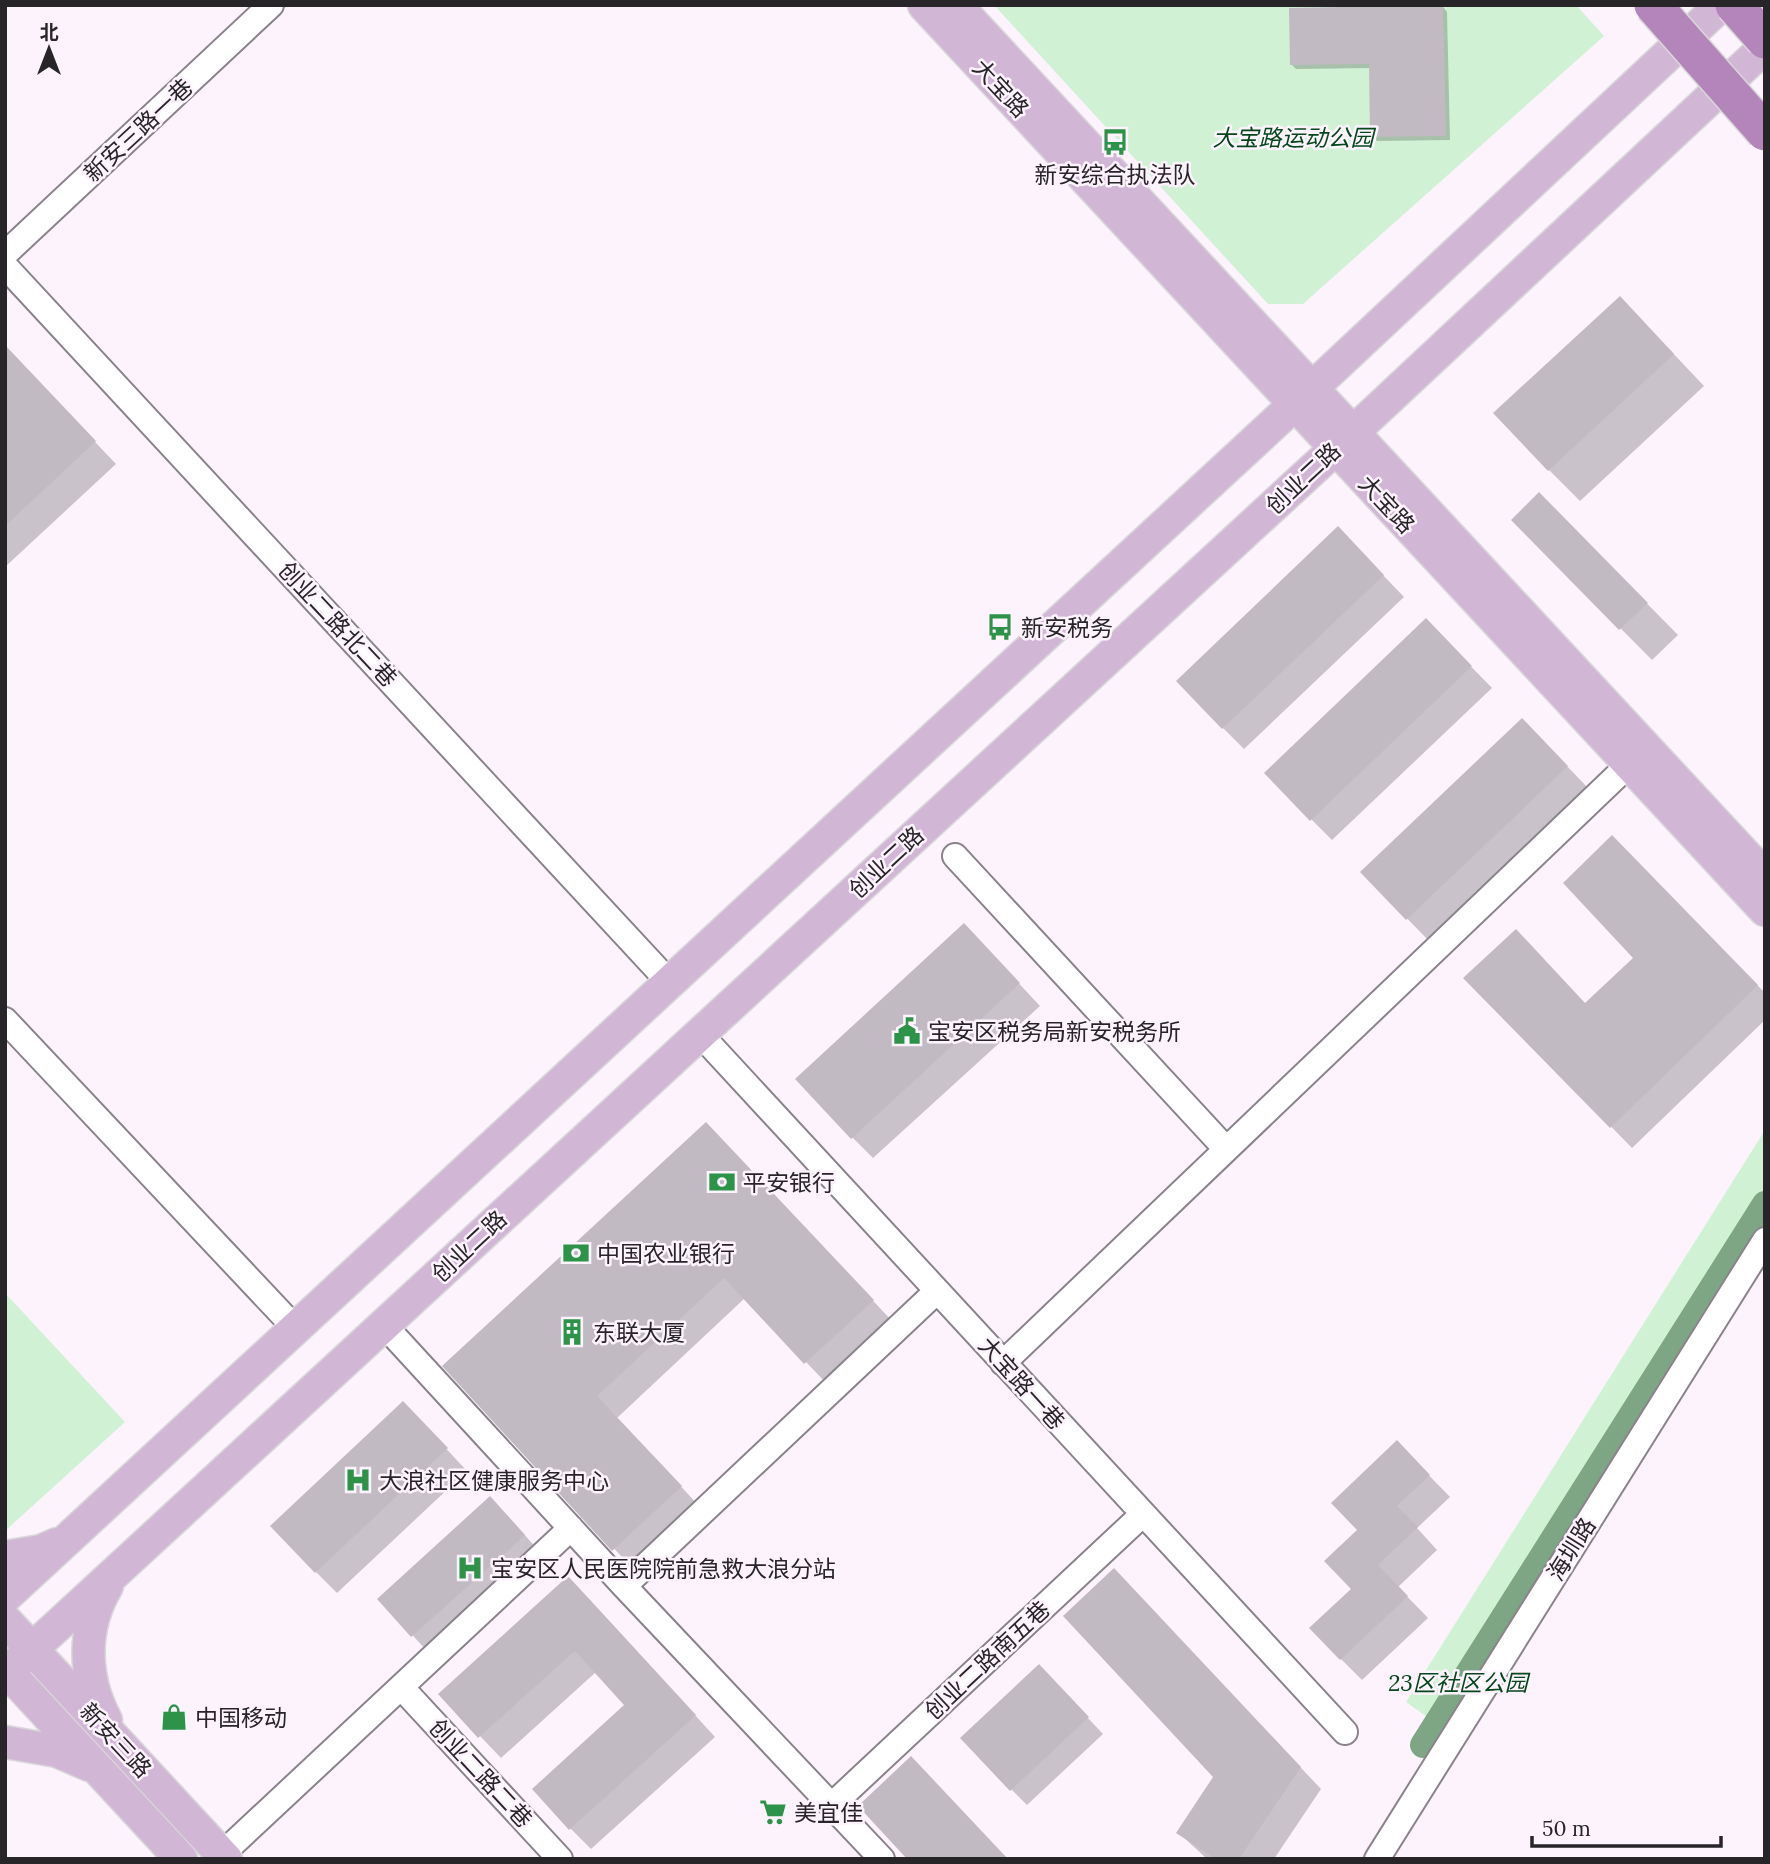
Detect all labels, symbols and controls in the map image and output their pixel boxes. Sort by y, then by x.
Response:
north arrow [14,14,84,84]
text: 北 [39,20,59,44]
street label: 大宝路 [967,53,1035,123]
street label: 新安三路一巷 [78,72,198,188]
park label: 大宝路运动公园 [1213,123,1377,152]
bus stop icon: 新安综合执法队 [1100,127,1130,157]
place label: 新安综合执法队 [1035,160,1196,189]
street label: 创业二路 [1259,436,1347,520]
street label: 大宝路 [1353,469,1421,539]
street label: 创业二路北二巷 [272,555,404,693]
bus stop icon: 新安税务 [985,612,1015,642]
place label: 新安税务 [1021,613,1113,642]
street label: 创业二路 [842,820,930,904]
public building icon: 宝安区税务局新安税务所 [892,1016,922,1046]
place label: 宝安区税务局新安税务所 [928,1017,1181,1046]
bank icon: 平安银行 [707,1167,737,1197]
place label: 平安银行 [743,1168,835,1197]
street label: 创业二路 [425,1204,513,1288]
bank icon: 中国农业银行 [561,1238,591,1268]
place label: 中国农业银行 [597,1239,735,1268]
building icon: 东联大厦 [557,1317,587,1347]
place label: 东联大厦 [593,1318,685,1347]
street label: 大宝路一巷 [973,1331,1071,1435]
hospital icon: 大浪社区健康服务中心 [343,1465,373,1495]
place label: 大浪社区健康服务中心 [379,1466,609,1495]
street label: 海圳路 [1540,1512,1602,1586]
hospital icon: 宝安区人民医院院前急救大浪分站 [455,1553,485,1583]
place label: 宝安区人民医院院前急救大浪分站 [491,1554,836,1583]
street label: 创业二路南五巷 [918,1594,1056,1726]
park label: 23区社区公园 [1388,1668,1531,1697]
street label: 新安三路 [74,1696,158,1784]
shop icon: 中国移动 [159,1702,189,1732]
place label: 中国移动 [195,1703,287,1732]
street label: 创业二路二巷 [423,1713,539,1833]
supermarket icon: 美宜佳 [758,1797,788,1827]
place label: 美宜佳 [794,1798,863,1827]
scale bar [1532,1804,1721,1848]
text: 50 m [1542,1815,1591,1842]

